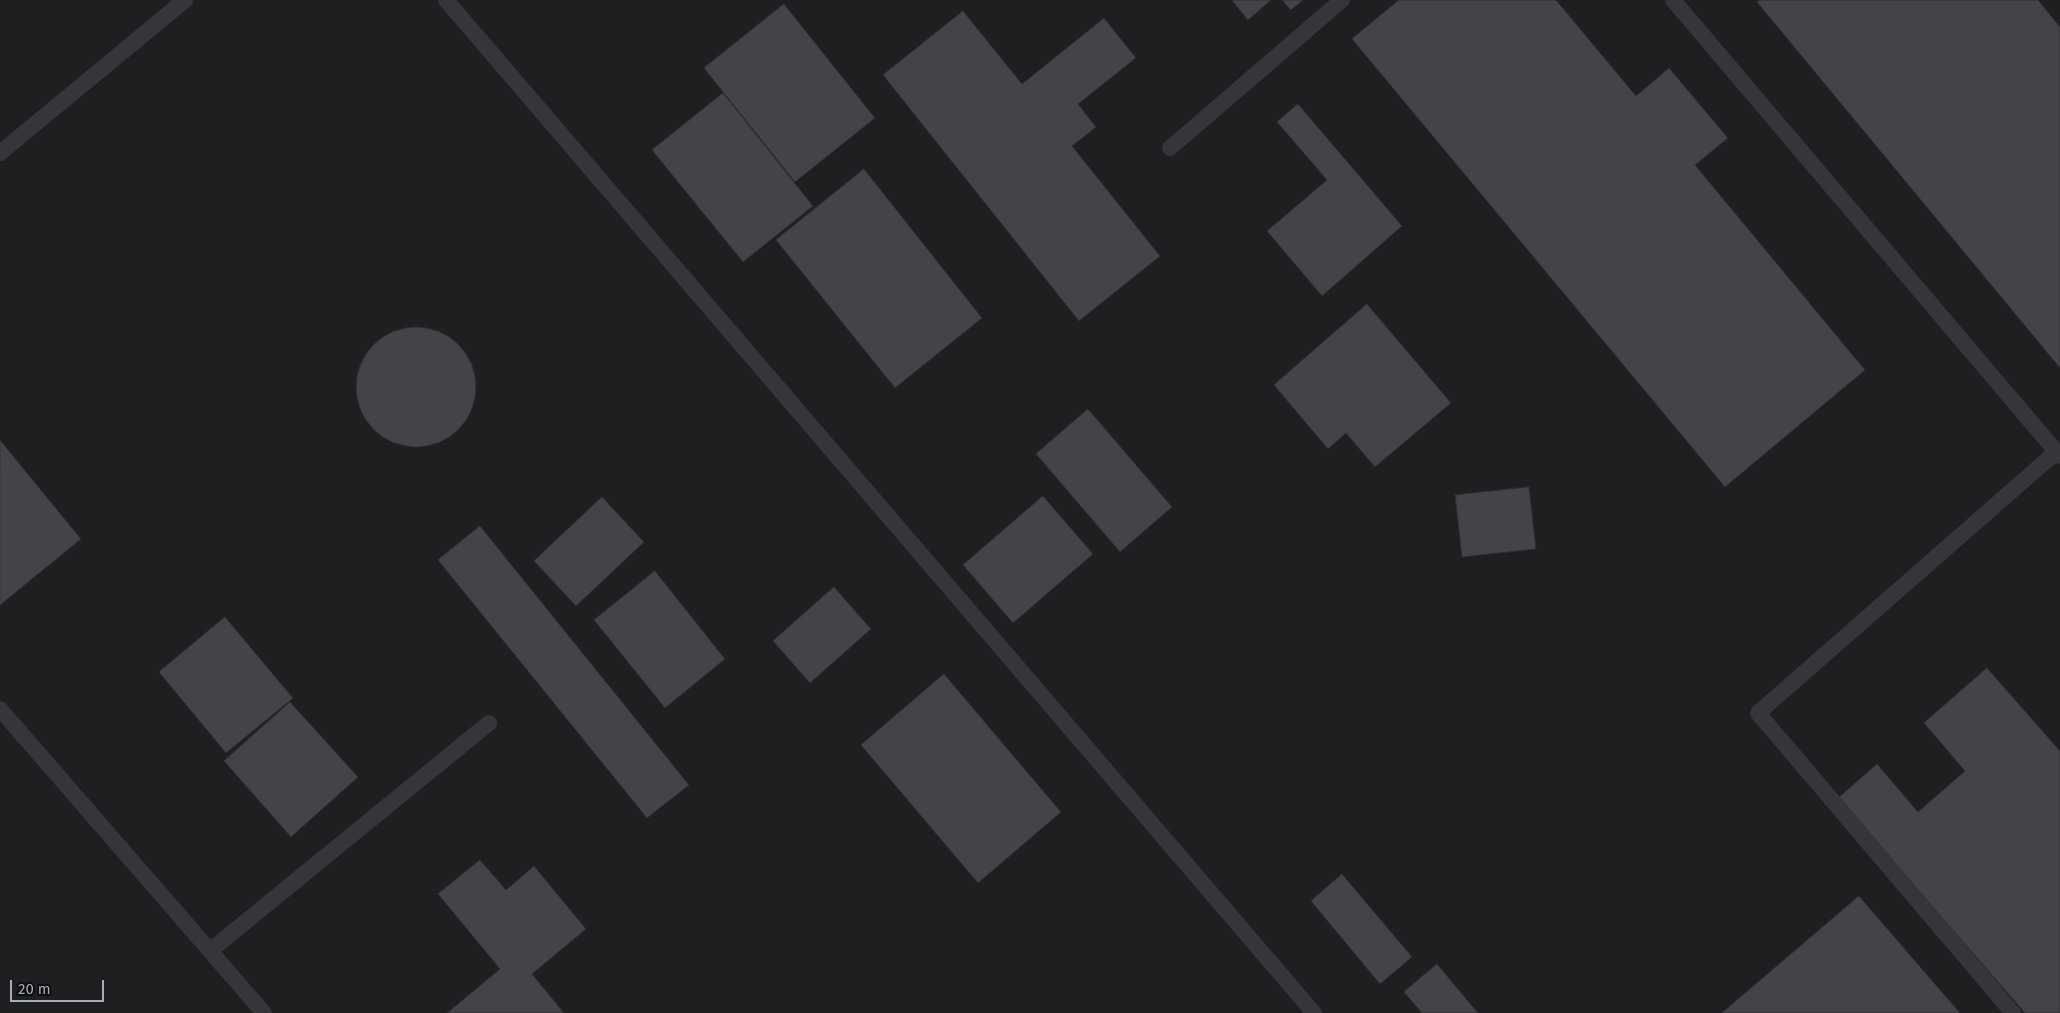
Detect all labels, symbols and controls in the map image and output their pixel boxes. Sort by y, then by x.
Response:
scale bar [12,970,106,1002]
text: 20 m [18,980,51,998]

